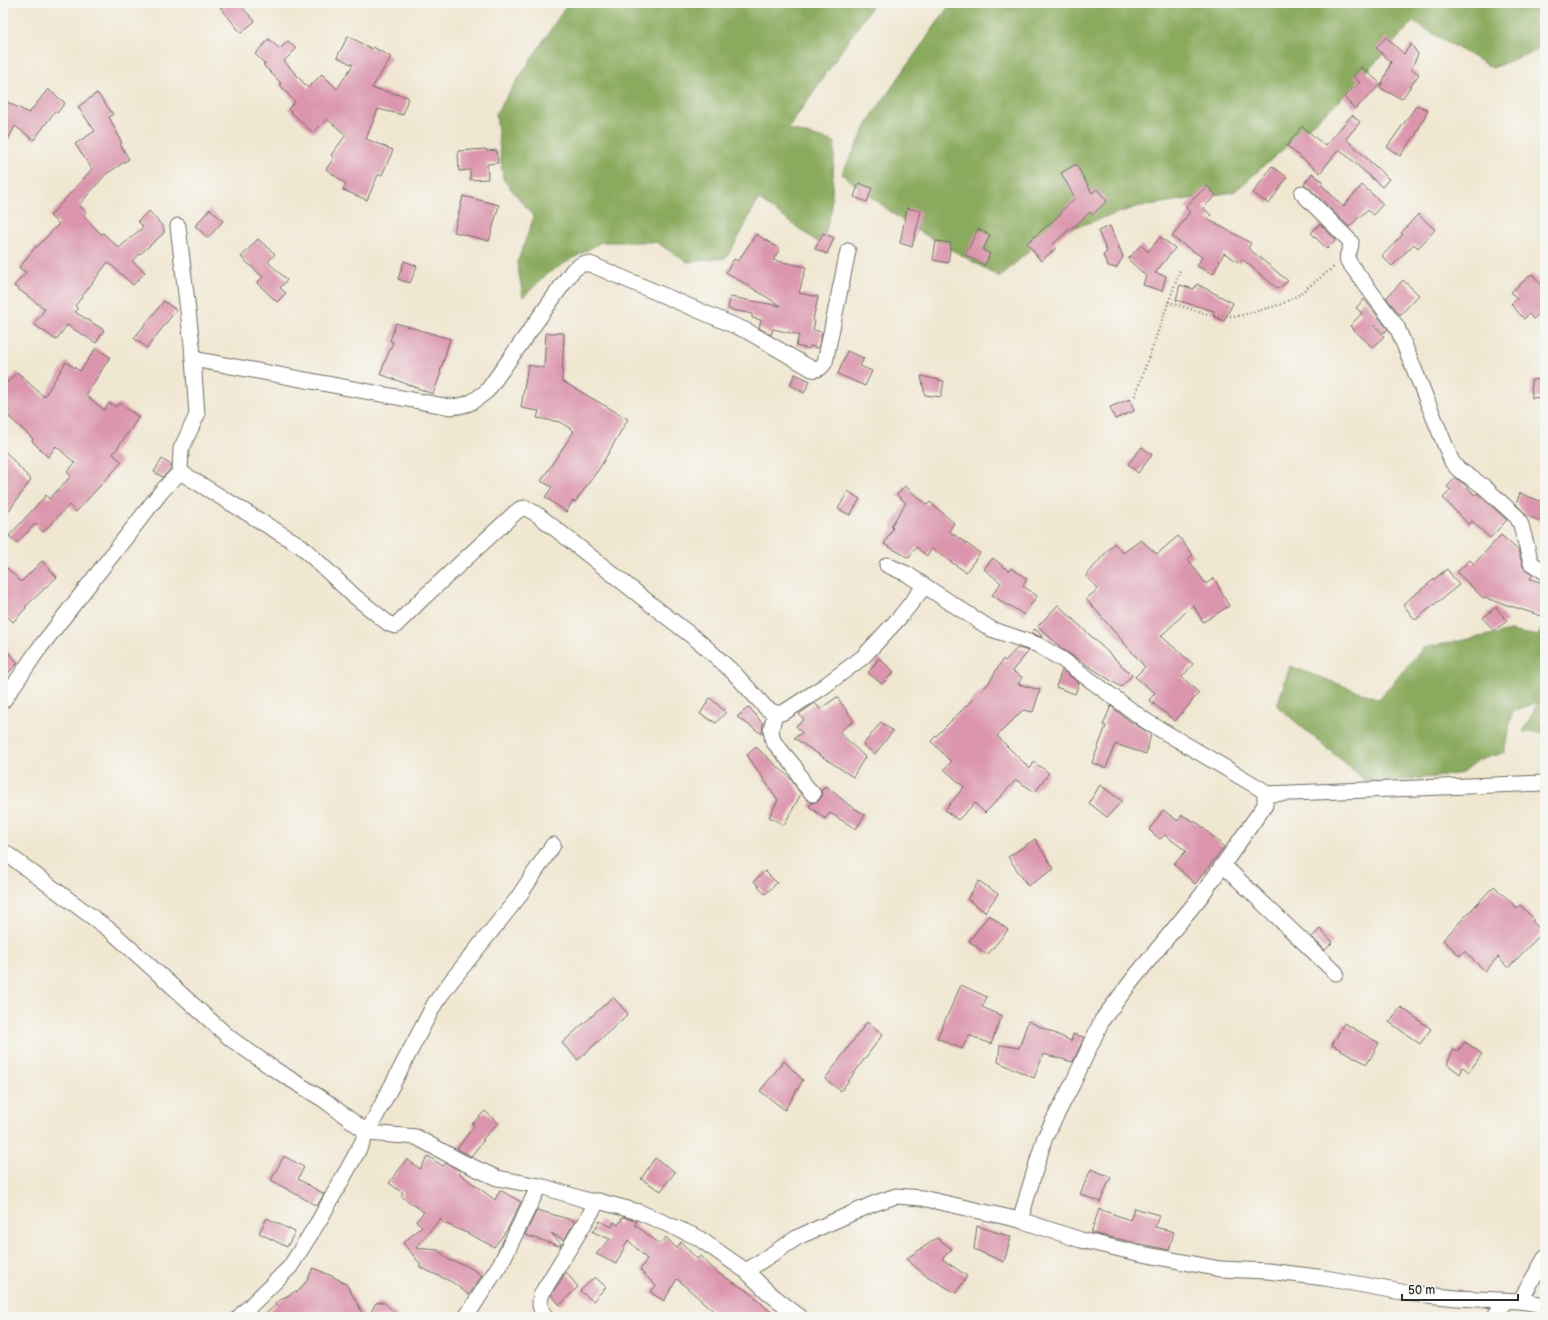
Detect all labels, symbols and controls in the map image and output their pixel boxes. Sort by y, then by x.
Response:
scale bar [1402,1276,1518,1302]
text: 50 m [1408,1283,1435,1298]

